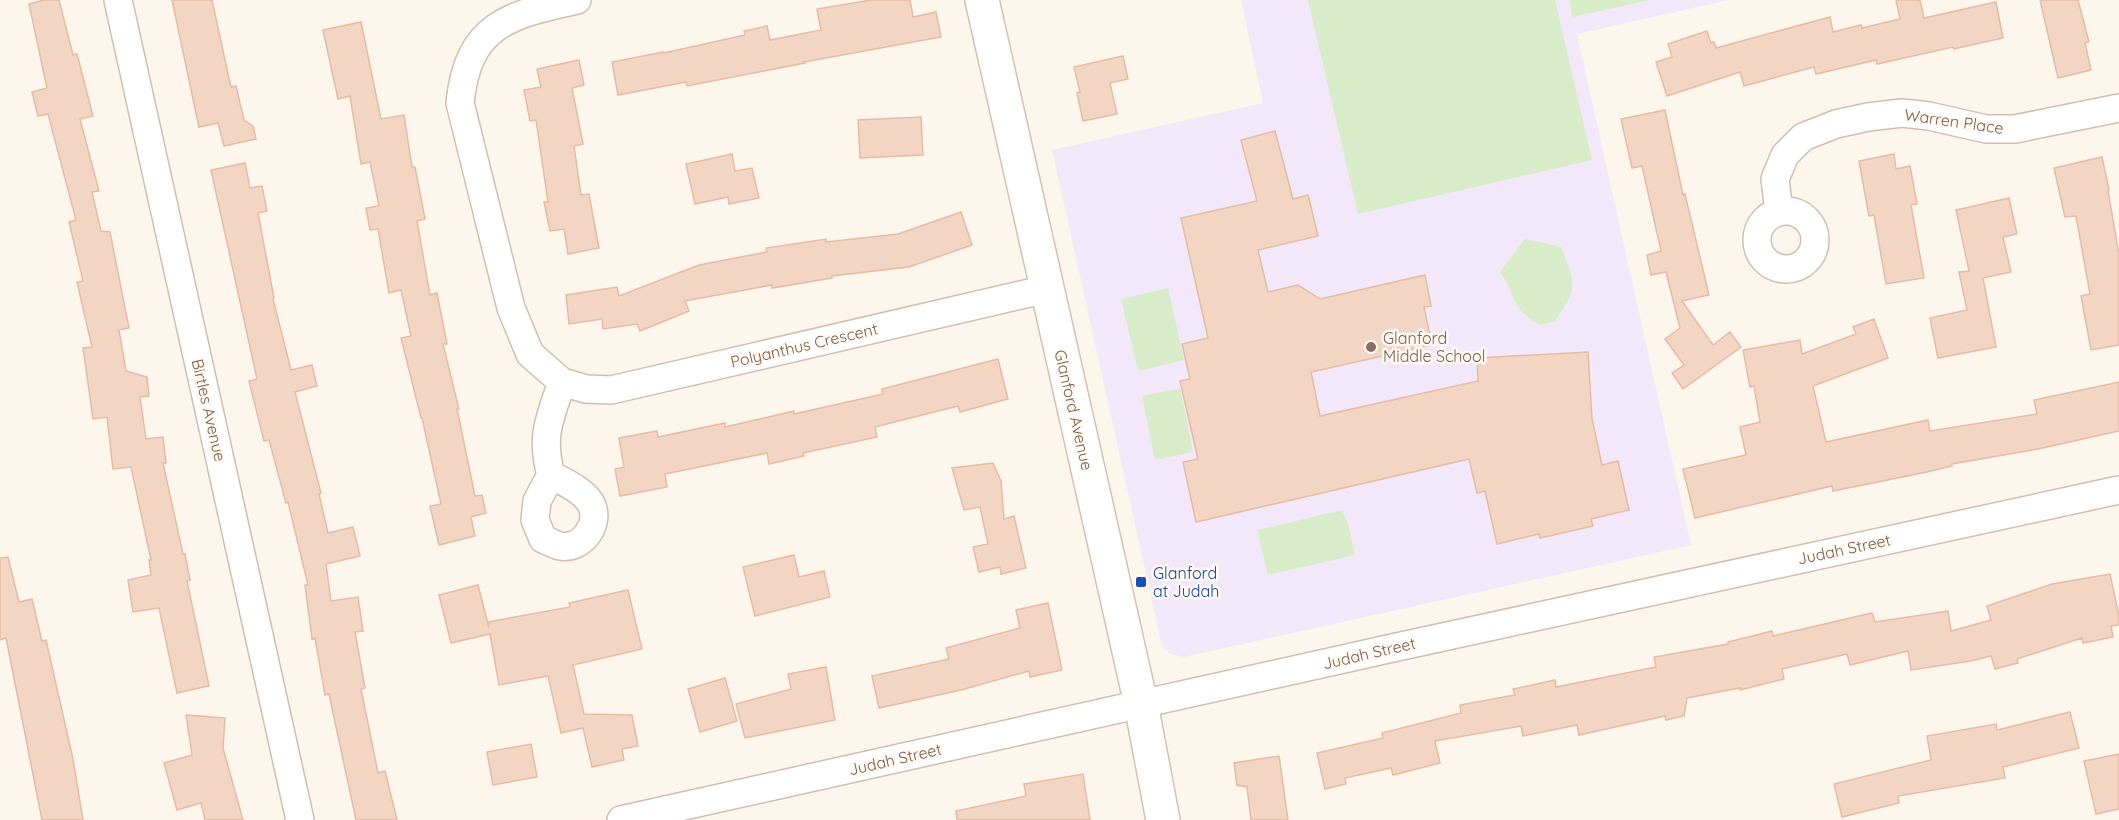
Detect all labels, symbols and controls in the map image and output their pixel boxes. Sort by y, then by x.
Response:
street label: Warren Place [1903,104,2005,138]
street label: Polyanthus Crescent [728,318,880,372]
place label: Glanford Middle School [1383,328,1485,366]
marker: Glanford Middle School [1364,340,1378,354]
street label: Glanford Avenue [1050,348,1098,472]
street label: Birtles Avenue [187,357,231,463]
street label: Judah Street [1796,529,1892,569]
place label: Glanford at Judah [1153,563,1219,601]
marker: Glanford at Judah [1134,575,1148,589]
street label: Judah Street [1321,633,1417,673]
street label: Judah Street [847,739,943,779]

